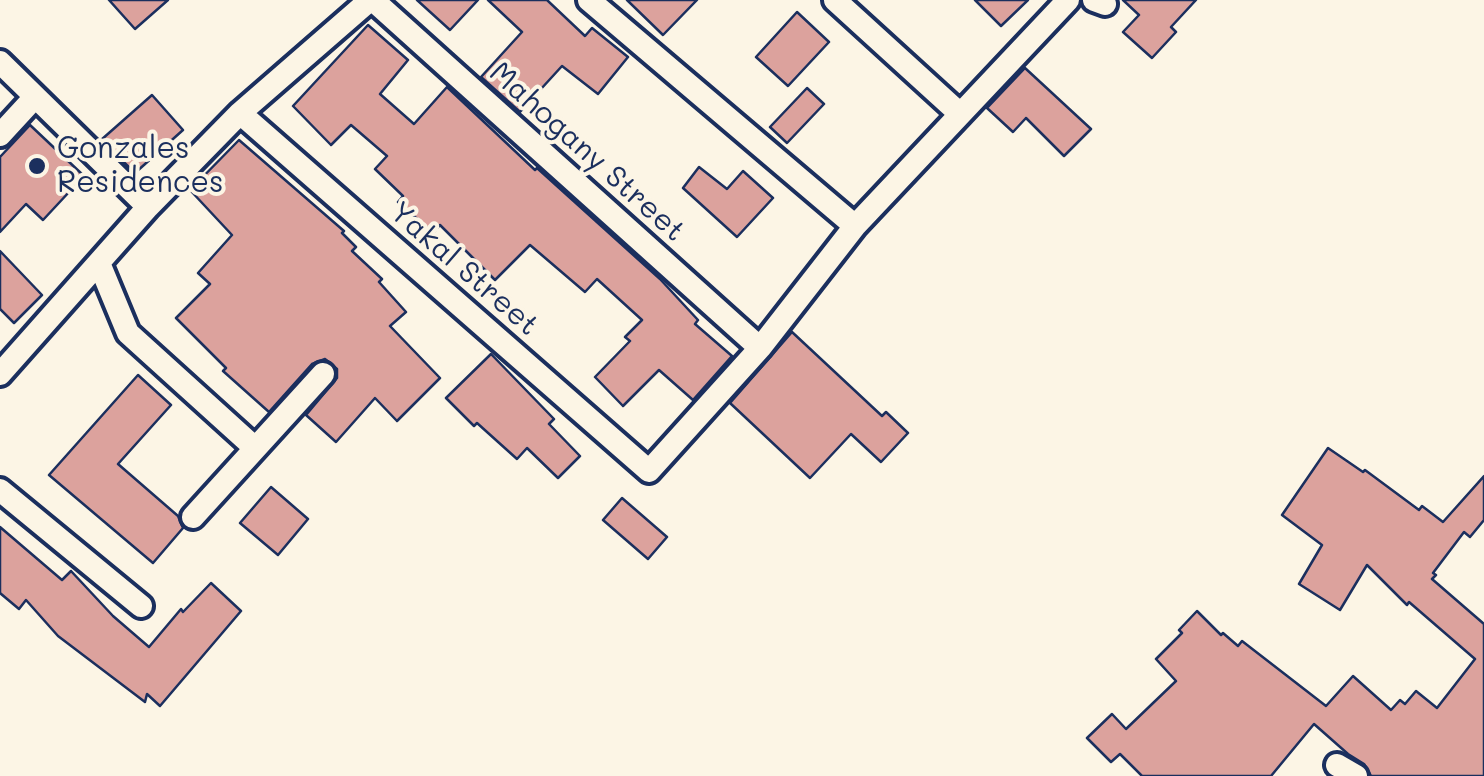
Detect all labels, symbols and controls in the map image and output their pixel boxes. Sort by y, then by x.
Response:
street label: Mahogany Street [482,55,692,249]
place label: Gonzales Residences [57,131,224,202]
marker: Gonzales Residences [26,155,48,177]
street label: Yakal Street [382,195,546,343]

